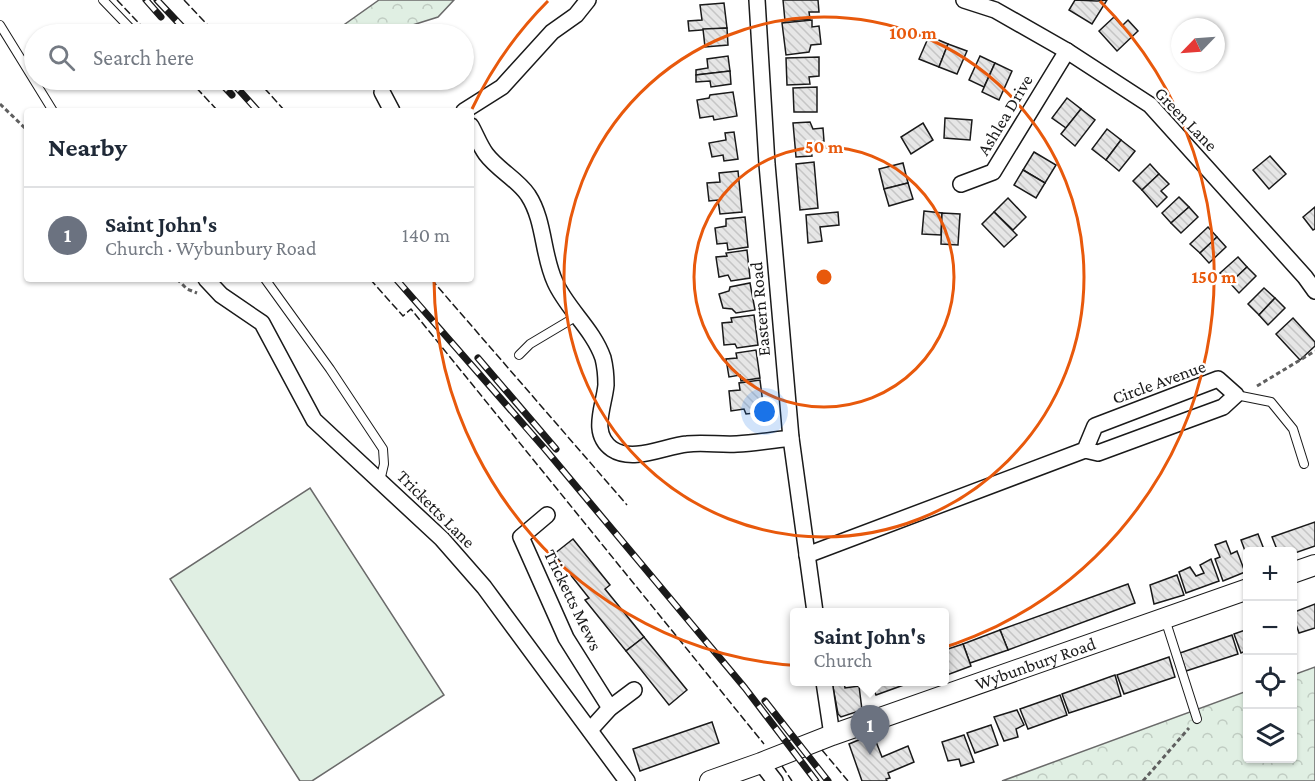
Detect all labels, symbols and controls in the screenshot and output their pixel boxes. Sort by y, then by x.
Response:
north arrow [1171,18,1225,72]
text: 100 m [889,23,937,43]
search box [24,24,474,90]
icon: search [45,41,78,74]
text: Search here [93,45,194,70]
street label: Ashlea Drive [973,71,1037,159]
street label: Green Lane [1151,83,1221,155]
text: Nearby [48,133,127,162]
text: 50 m [805,137,844,157]
text: Saint John's [105,212,217,237]
text: 1 [64,224,71,246]
text: 140 m [402,224,450,246]
text: Church · Wybunbury Road [105,237,316,259]
street label: Eastern Road [746,260,774,357]
centre of rings [814,267,834,287]
text: 150 m [1191,267,1237,287]
street label: Circle Avenue [1110,356,1208,408]
your location [750,397,779,426]
street label: Tricketts Lane [393,466,479,552]
street label: Tricketts Mews [540,546,606,654]
map controls [1243,547,1297,763]
button: + [1243,547,1297,601]
button: − [1243,601,1297,655]
popup [790,608,949,686]
text: Saint John's [814,624,925,649]
street label: Wybunbury Road [972,633,1099,694]
text: Church [814,649,872,671]
button: locate [1243,655,1297,709]
pin: 1 [850,706,890,755]
button: layers [1243,709,1297,763]

